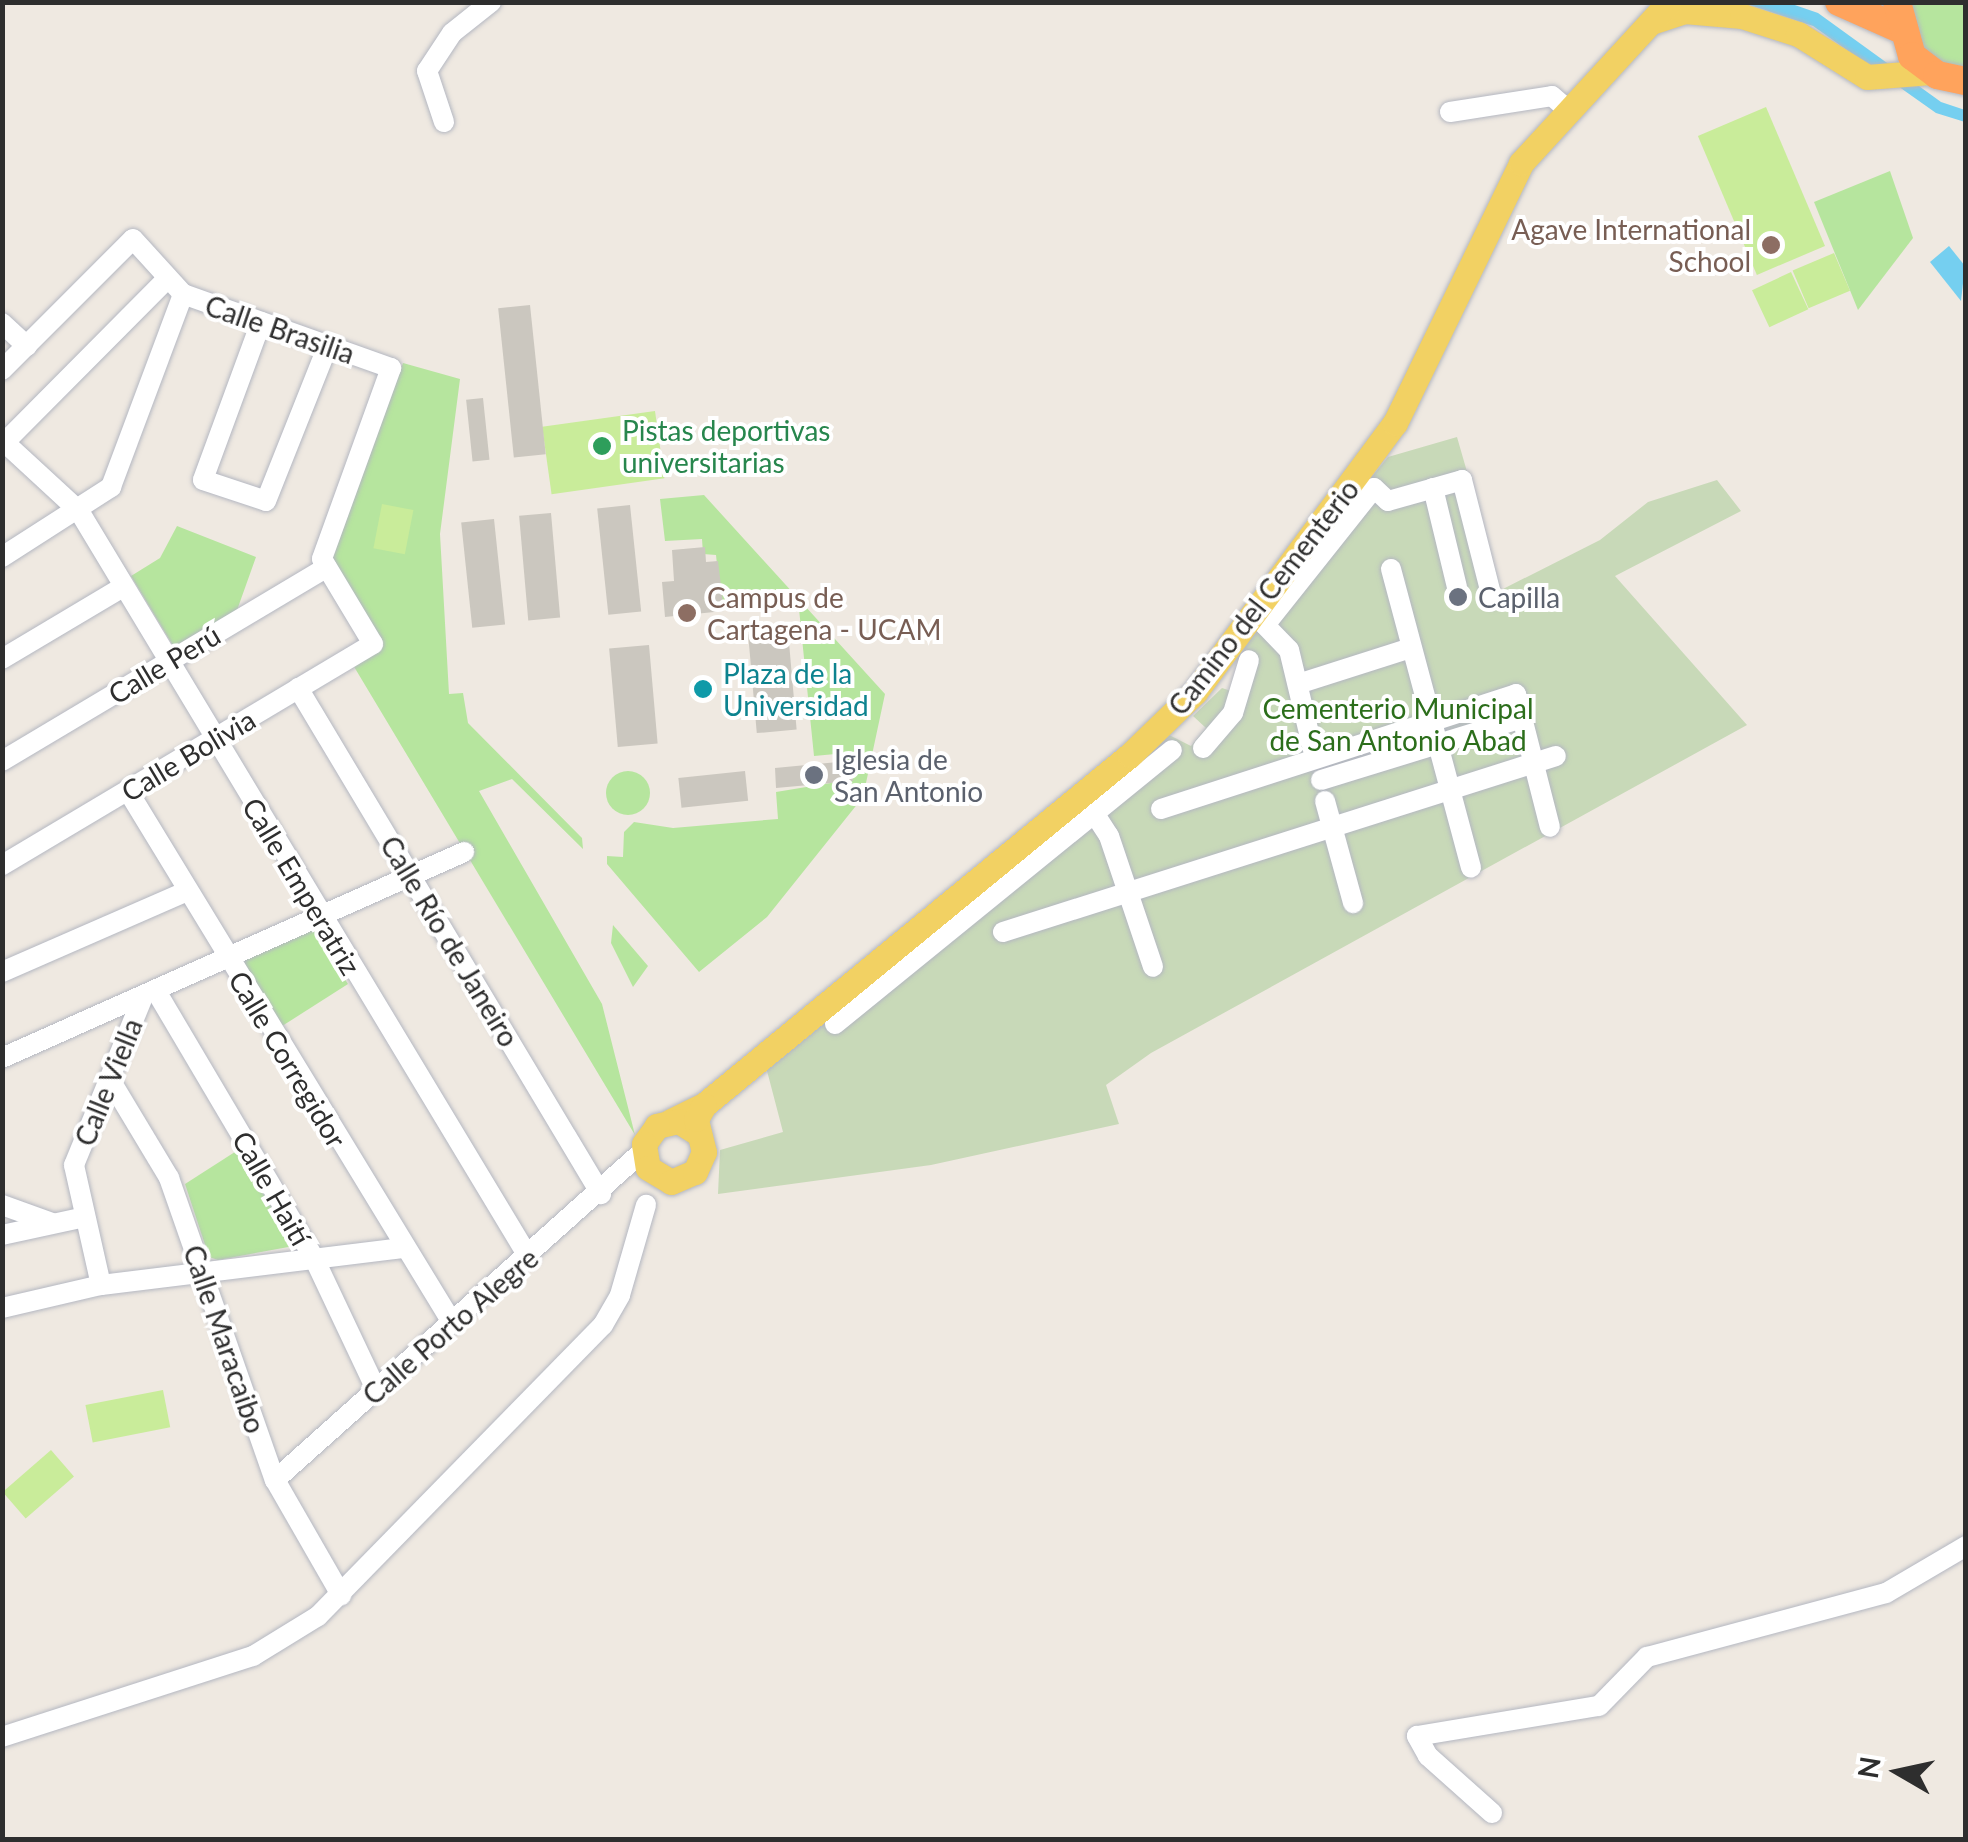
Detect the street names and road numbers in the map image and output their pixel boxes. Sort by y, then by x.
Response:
street label: Calle Brasilia [201,288,359,370]
street label: Camino del Cementerio [1161,473,1365,721]
street label: Calle Perú [102,618,226,710]
street label: Calle Bolivia [115,702,261,808]
street label: Calle Emperatriz [236,791,368,981]
street label: Calle Río de Janeiro [374,829,526,1053]
street label: Calle Corregidor [222,965,354,1153]
street label: Calle Viella [67,1013,149,1151]
street label: Calle Haití [226,1125,318,1251]
street label: Calle Porto Alegre [355,1240,545,1412]
street label: Calle Maracaibo [177,1241,273,1437]

